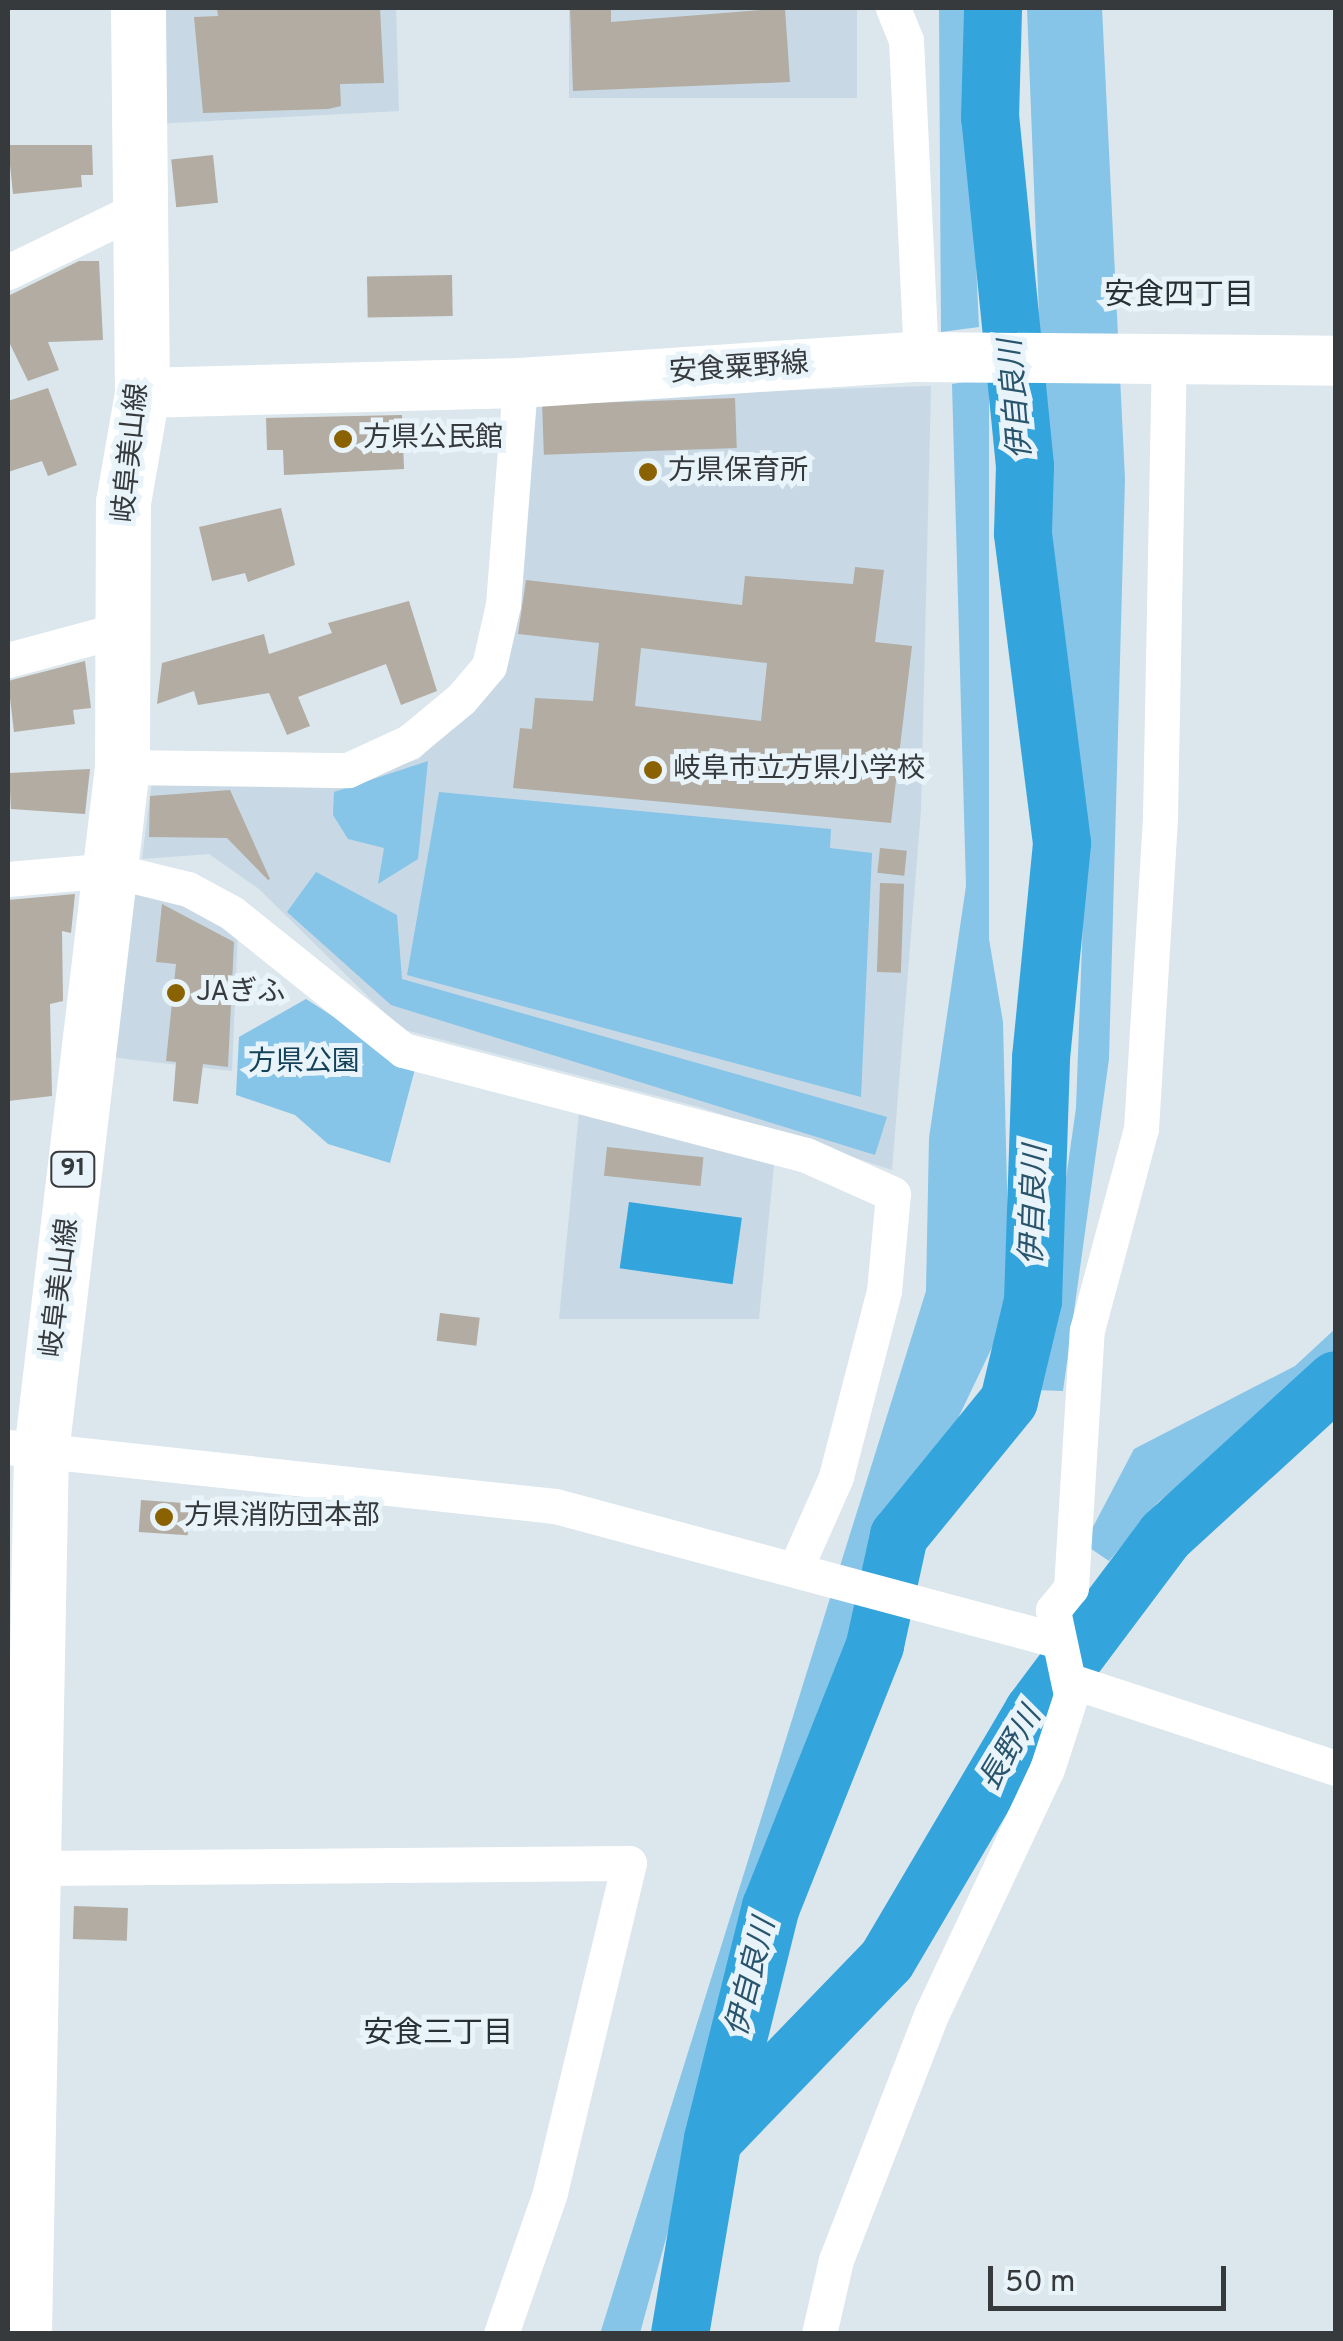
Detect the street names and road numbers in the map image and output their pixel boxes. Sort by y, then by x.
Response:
street label: 安食粟野線 [668,347,810,391]
street label: 岐阜美山線 [108,382,156,524]
road number: 91 [48,1149,98,1189]
street label: 岐阜美山線 [36,1216,86,1360]

